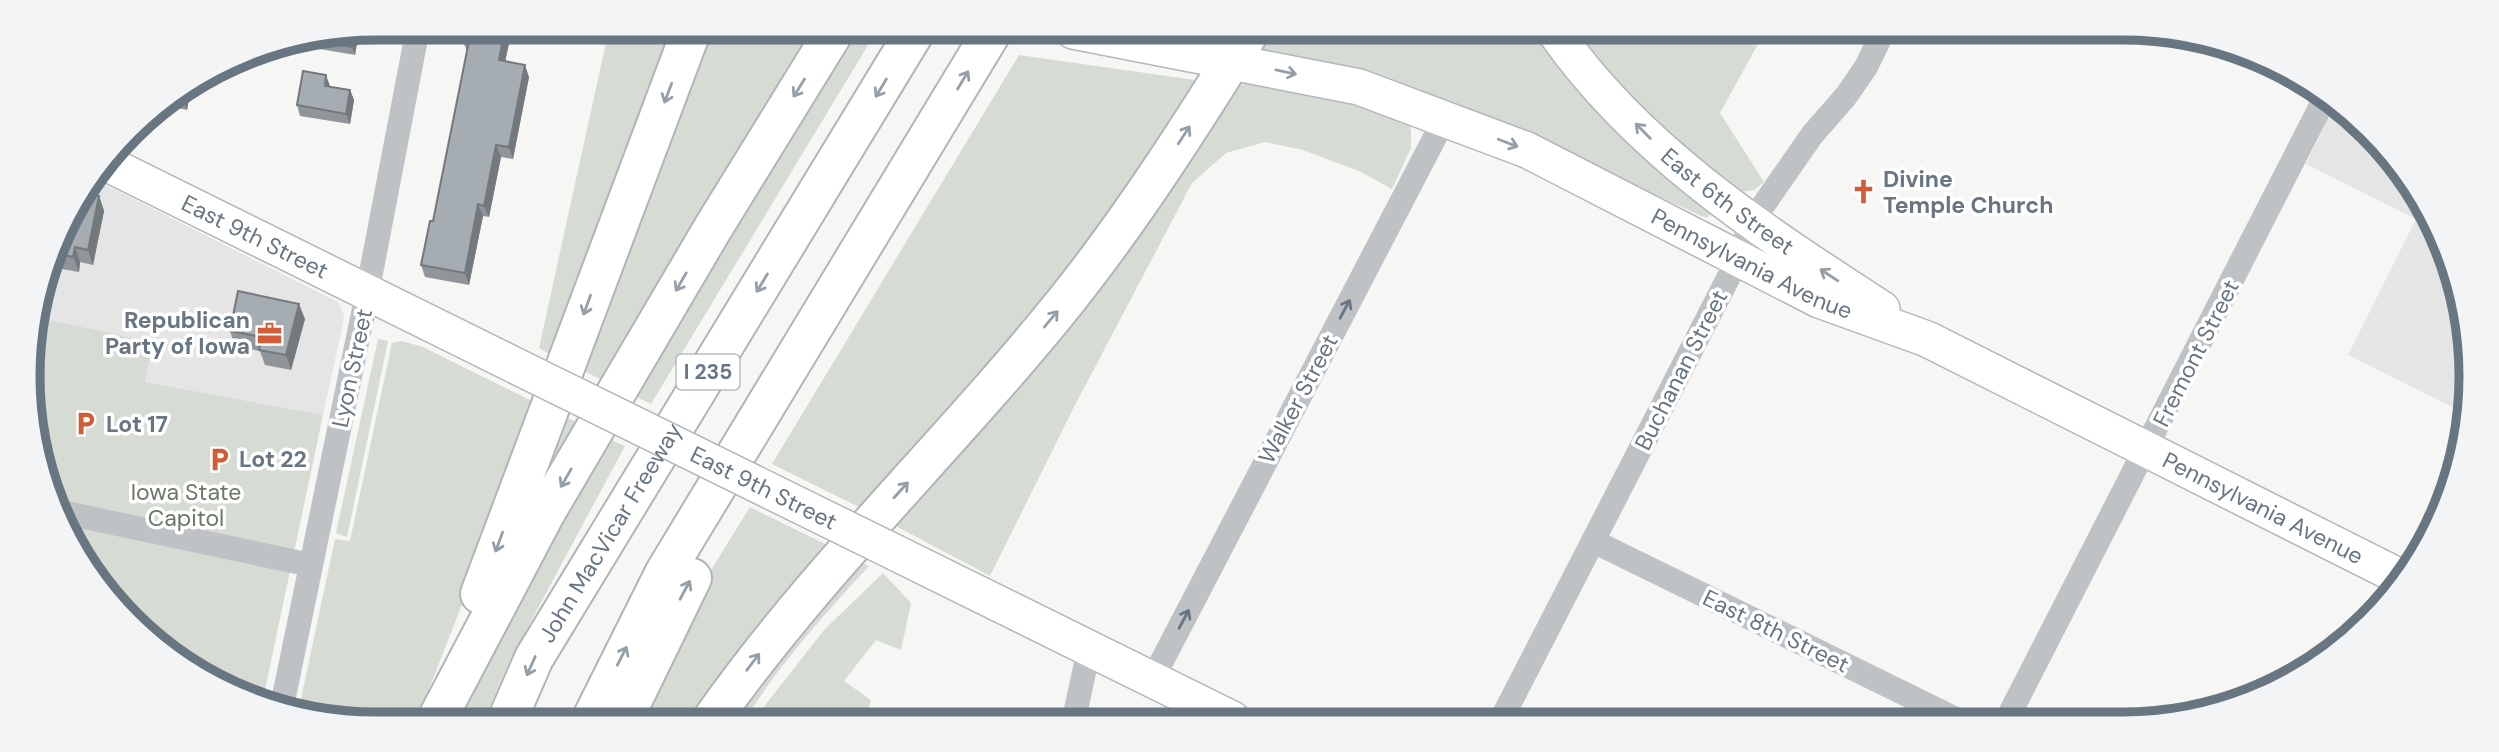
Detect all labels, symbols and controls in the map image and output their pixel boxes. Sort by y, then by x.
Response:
one-way arrow [1274,65,1297,79]
one-way arrow [956,70,970,90]
one-way arrow [792,77,806,97]
one-way arrow [873,78,887,98]
one-way arrow [660,81,673,103]
one-way arrow [1635,122,1652,139]
one-way arrow [1178,125,1192,145]
one-way arrow [1497,137,1519,150]
street label: East 6th Street [1655,141,1800,262]
place label: Divine Temple Church [1883,164,2053,220]
church icon: Divine Temple Church [1849,178,1877,206]
street label: East 9th Street [177,188,333,286]
street label: Pennsylvania Avenue [1646,201,1856,326]
one-way arrow [1820,267,1839,282]
one-way arrow [674,272,688,292]
one-way arrow [755,272,769,292]
street label: Fremont Street [2146,274,2246,432]
street label: Buchanan Street [1628,285,1734,455]
one-way arrow [579,294,592,316]
one-way arrow [1339,299,1353,320]
place label: Republican Party of Iowa [105,305,250,361]
street label: Lyon Street [325,306,379,430]
one-way arrow [1043,310,1059,328]
office icon: Republican Party of Iowa [256,319,284,347]
street label: Walker Street [1251,329,1345,469]
road number: I 235 [676,354,740,390]
place label: Lot 17 [106,409,168,439]
parking icon: Lot 17 [72,410,100,438]
street label: John MacVicar Freeway [532,417,689,648]
street label: East 9th Street [685,439,842,537]
place label: Lot 22 [239,444,307,474]
parking icon: Lot 22 [205,445,233,473]
street label: Pennsylvania Avenue [2158,445,2368,571]
one-way arrow [558,468,572,488]
park label: Iowa State Capitol [131,477,241,533]
one-way arrow [893,481,909,499]
one-way arrow [492,530,504,552]
one-way arrow [679,580,693,601]
street label: East 8th Street [1698,583,1854,679]
one-way arrow [1177,609,1191,630]
one-way arrow [616,646,630,667]
one-way arrow [745,653,760,672]
one-way arrow [524,655,537,676]

